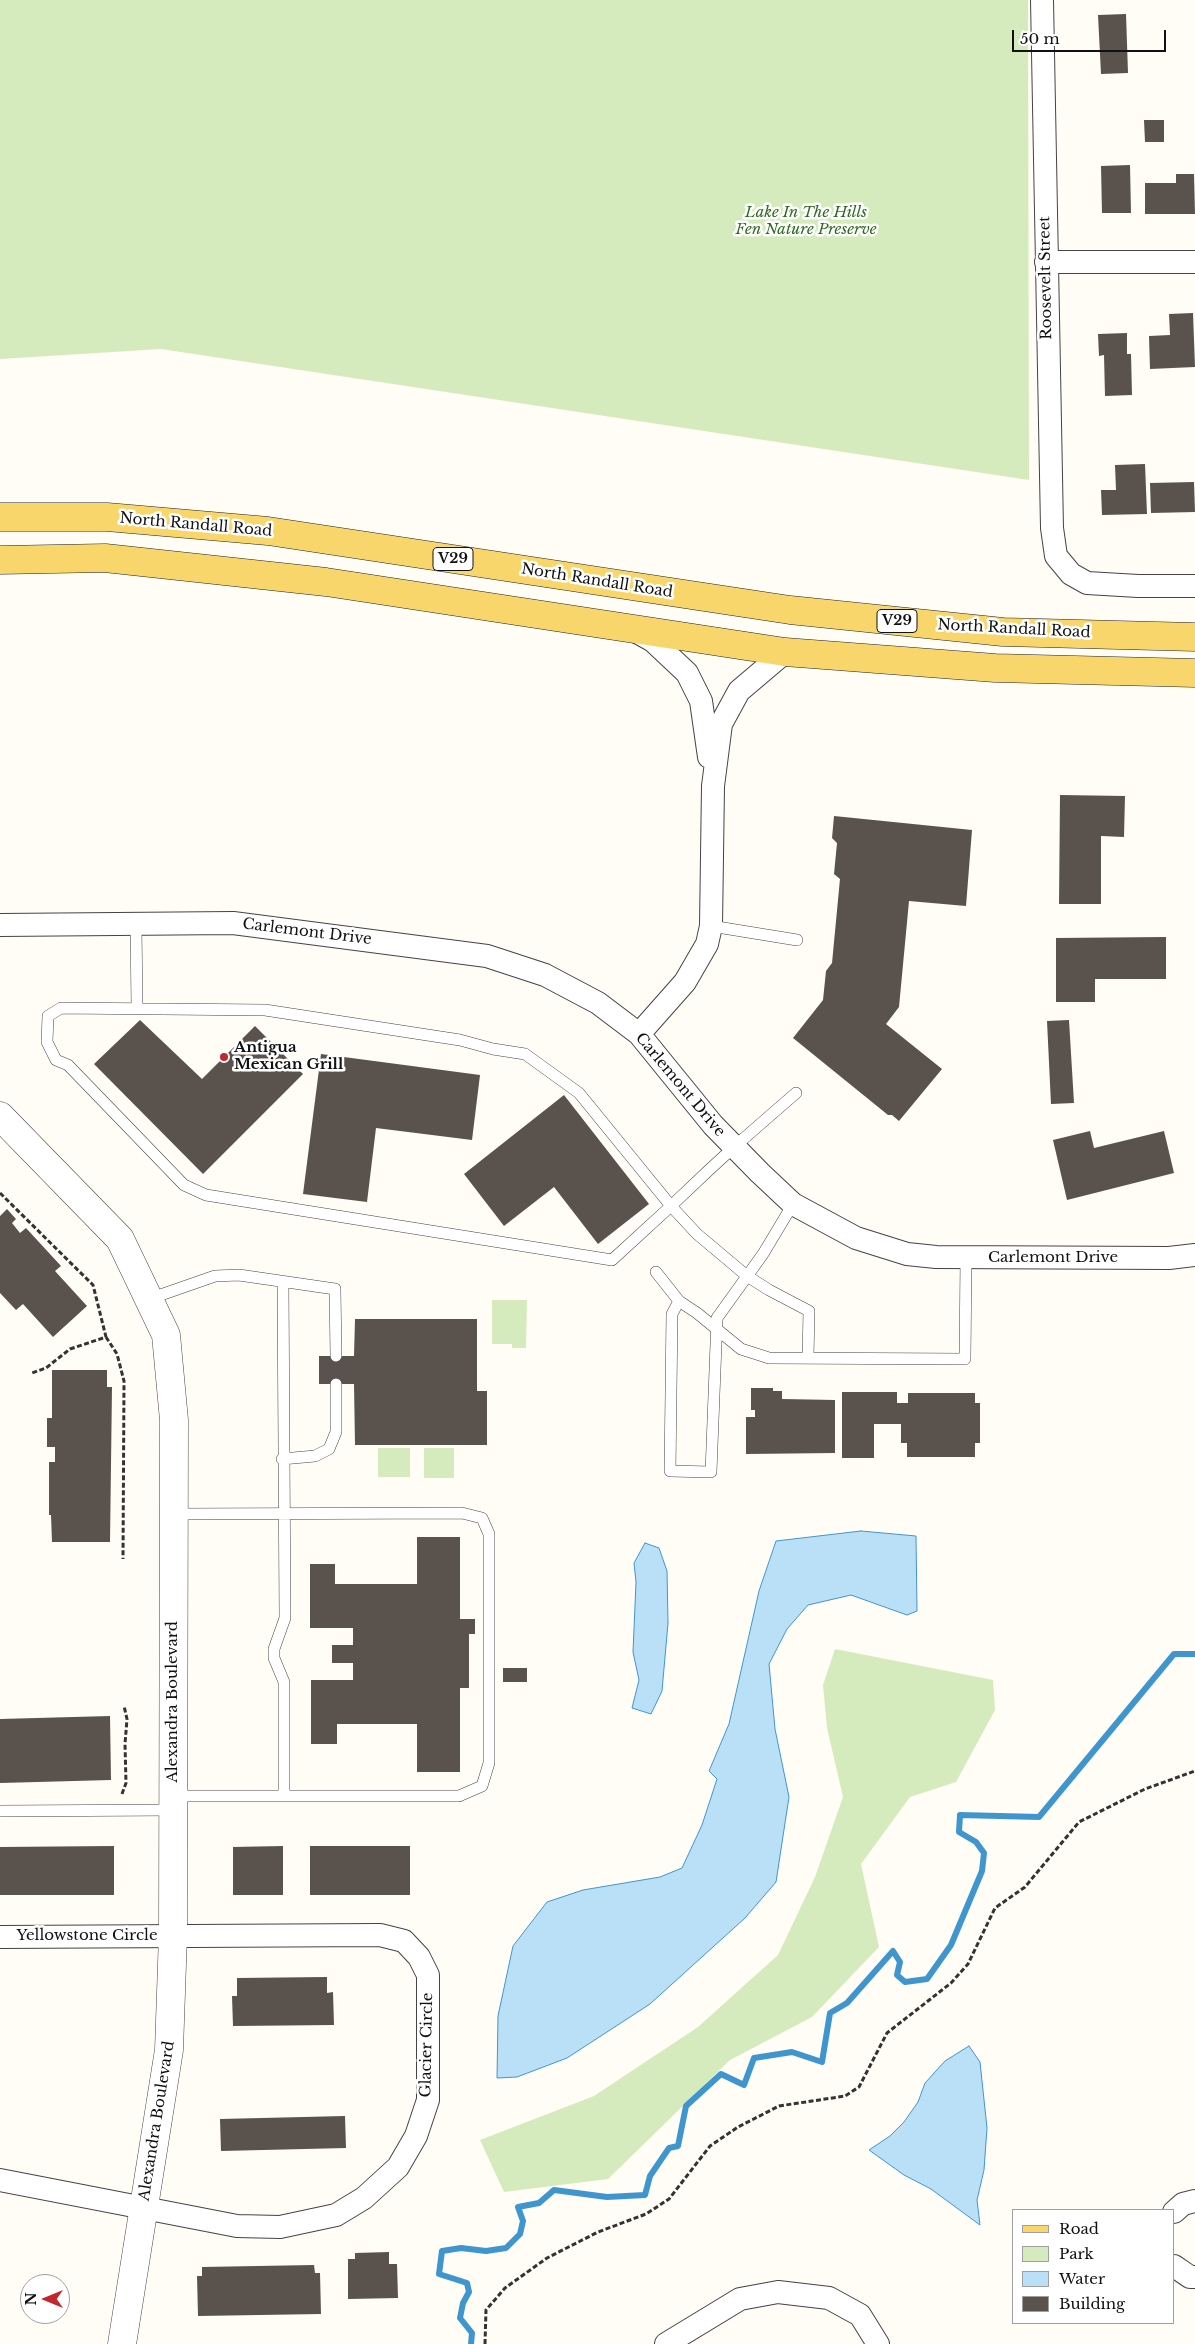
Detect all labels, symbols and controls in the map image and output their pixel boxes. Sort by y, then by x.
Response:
scale bar [1015,20,1169,52]
text: 50 m [1020,29,1060,48]
park label: Lake In The Hills Fen Nature Preserve [735,204,877,239]
street label: Roosevelt Street [1036,216,1056,340]
street label: North Randall Road [119,509,273,541]
road number: V29 [433,548,473,570]
street label: North Randall Road [520,560,674,602]
road number: V29 [877,610,917,632]
street label: North Randall Road [937,616,1091,642]
street label: Carlemont Drive [241,915,373,949]
street label: Carlemont Drive [631,1029,729,1141]
place label: Antigua Mexican Grill [234,1039,343,1074]
marker: Antigua Mexican Grill [218,1051,230,1063]
street label: Carlemont Drive [988,1249,1118,1267]
street label: Alexandra Boulevard [164,1621,182,1783]
street label: Yellowstone Circle [16,1927,158,1945]
street label: Glacier Circle [417,1992,437,2098]
street label: Alexandra Boulevard [135,2040,179,2202]
legend [1012,2209,1175,2324]
text: Road [1059,2219,1099,2238]
text: Park [1059,2244,1094,2263]
text: Water [1059,2269,1105,2288]
north arrow [20,2274,70,2324]
text: N [22,2292,40,2306]
text: Building [1059,2294,1125,2313]

